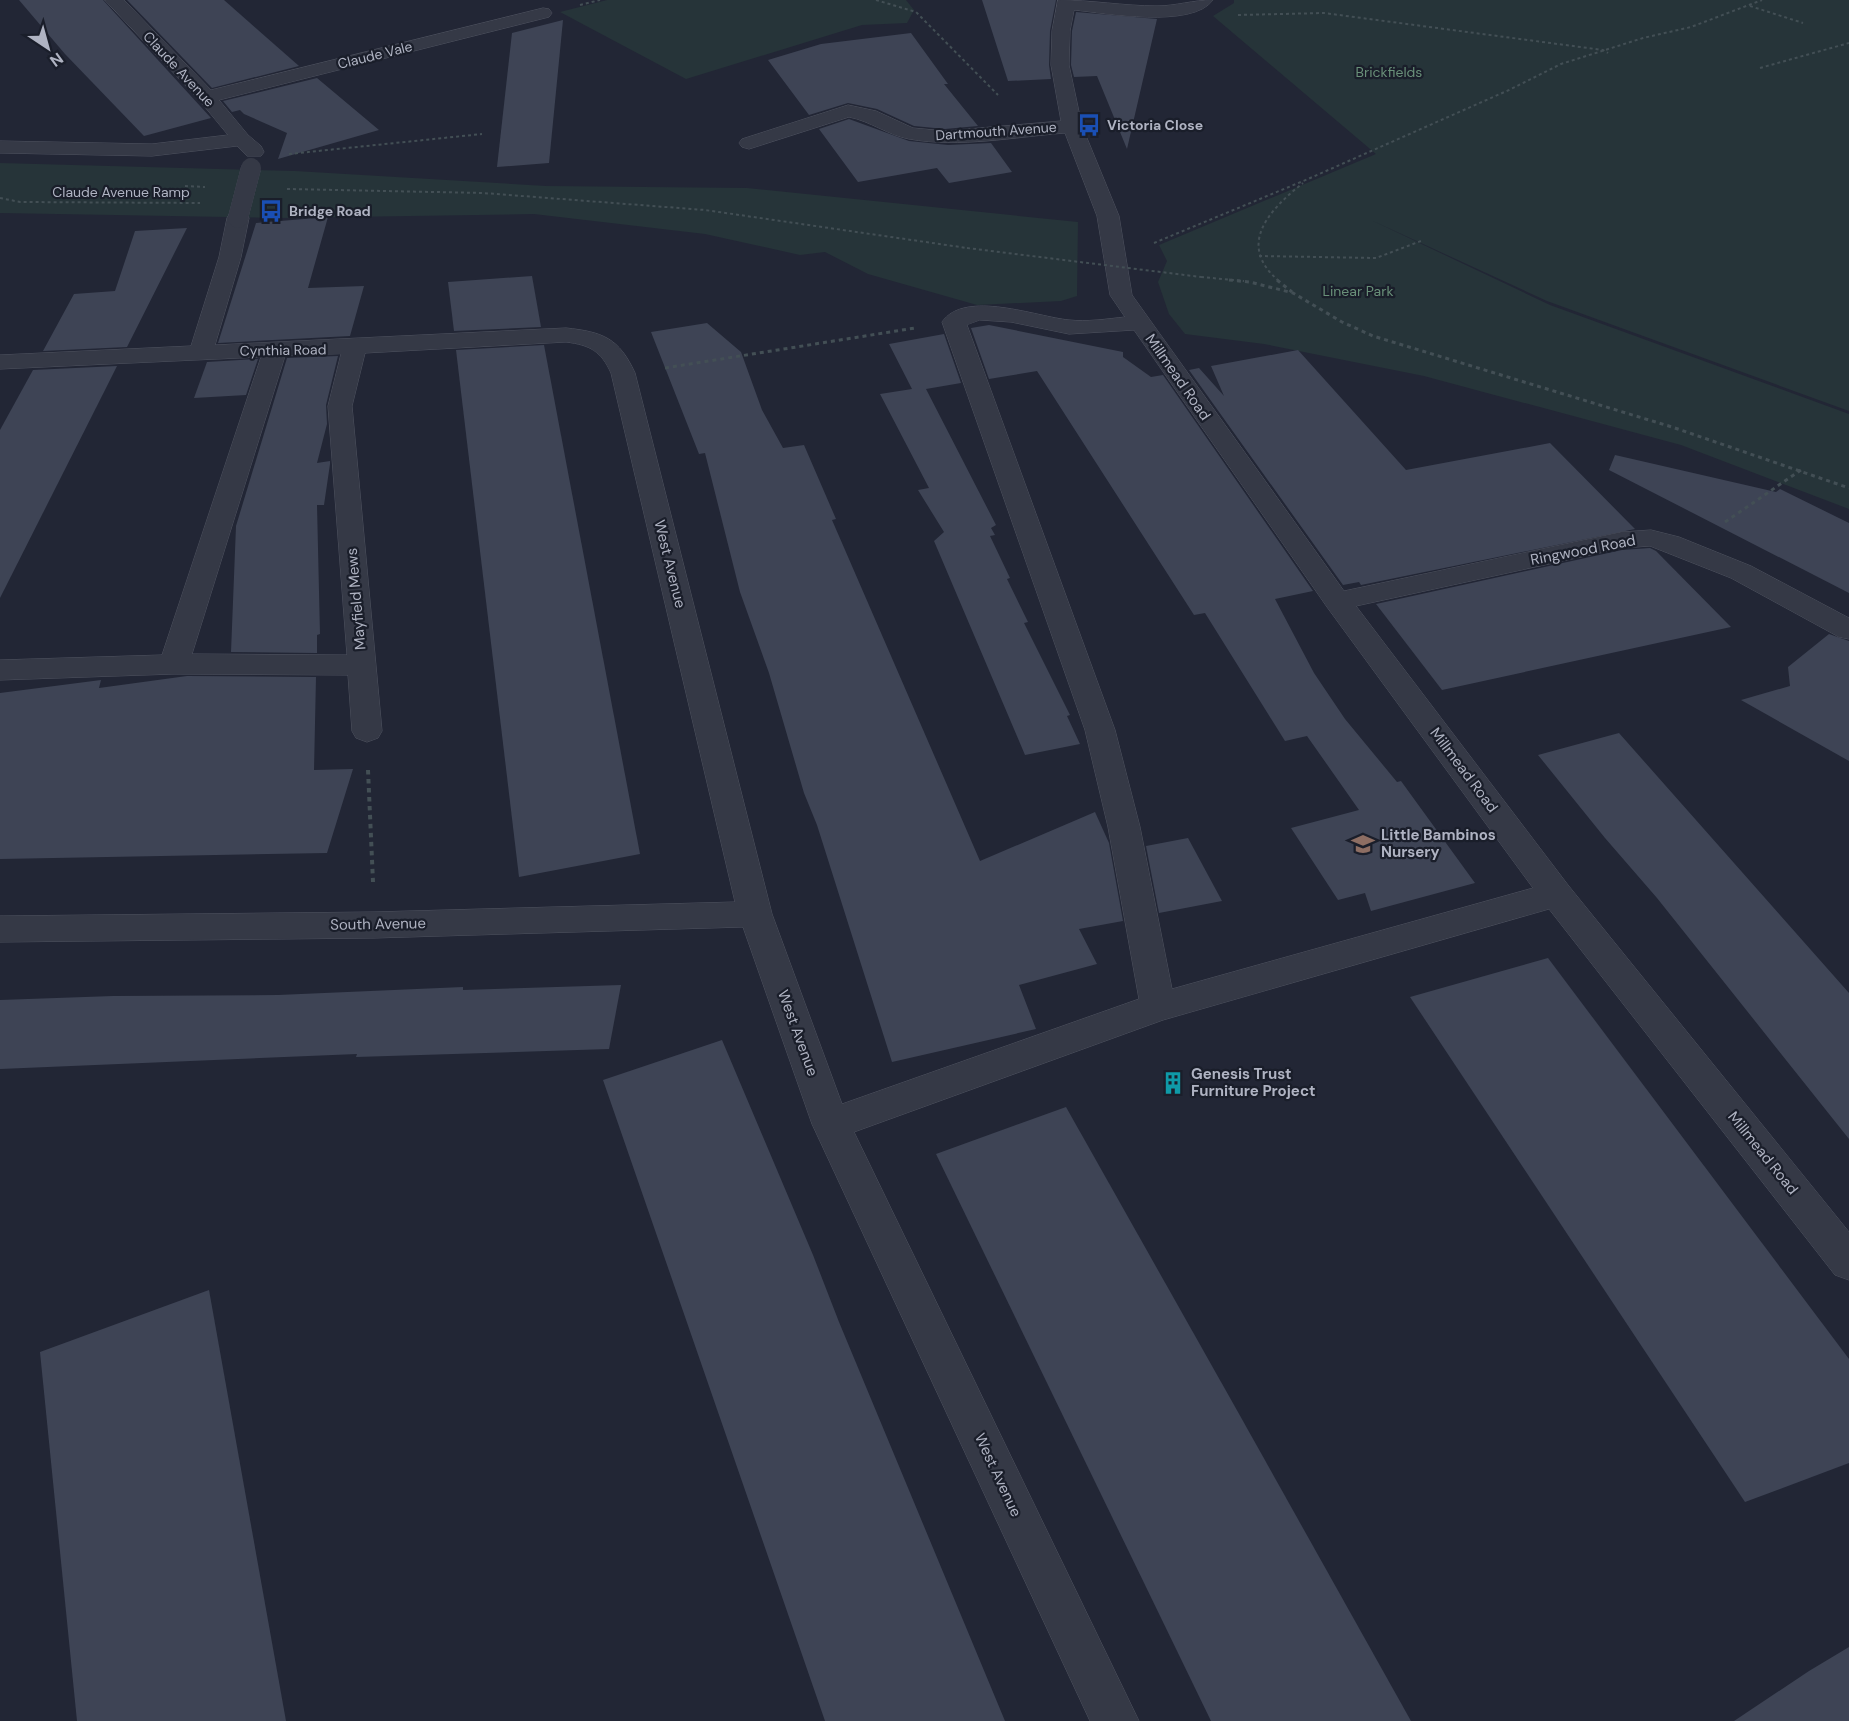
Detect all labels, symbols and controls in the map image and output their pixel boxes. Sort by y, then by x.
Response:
north arrow [18,18,78,78]
street label: Claude Avenue [139,27,219,111]
street label: Claude Vale [336,37,414,73]
text: N [46,48,67,72]
park label: Brickfields [1356,63,1422,81]
bus stop icon: Victoria Close [1076,112,1102,138]
place label: Victoria Close [1107,116,1203,134]
street label: Dartmouth Avenue [935,118,1057,144]
street label: Claude Avenue Ramp [52,183,190,201]
bus stop icon: Bridge Road [258,198,284,224]
place label: Bridge Road [289,202,371,220]
park label: Linear Park [1323,282,1393,300]
street label: Millmead Road [1141,330,1215,424]
street label: Cynthia Road [239,340,327,360]
street label: West Avenue [649,518,691,610]
street label: Ringwood Road [1529,530,1637,570]
street label: Mayfield Mews [342,547,370,651]
street label: Millmead Road [1426,724,1502,816]
place label: Little Bambinos Nursery [1381,825,1496,862]
school or university icon: Little Bambinos Nursery [1350,831,1376,857]
street label: South Avenue [330,913,426,935]
street label: West Avenue [773,987,823,1079]
place label: Genesis Trust Furniture Project [1191,1064,1315,1101]
building icon: Genesis Trust Furniture Project [1160,1070,1186,1096]
street label: Millmead Road [1723,1107,1803,1199]
street label: West Avenue [970,1430,1026,1520]

